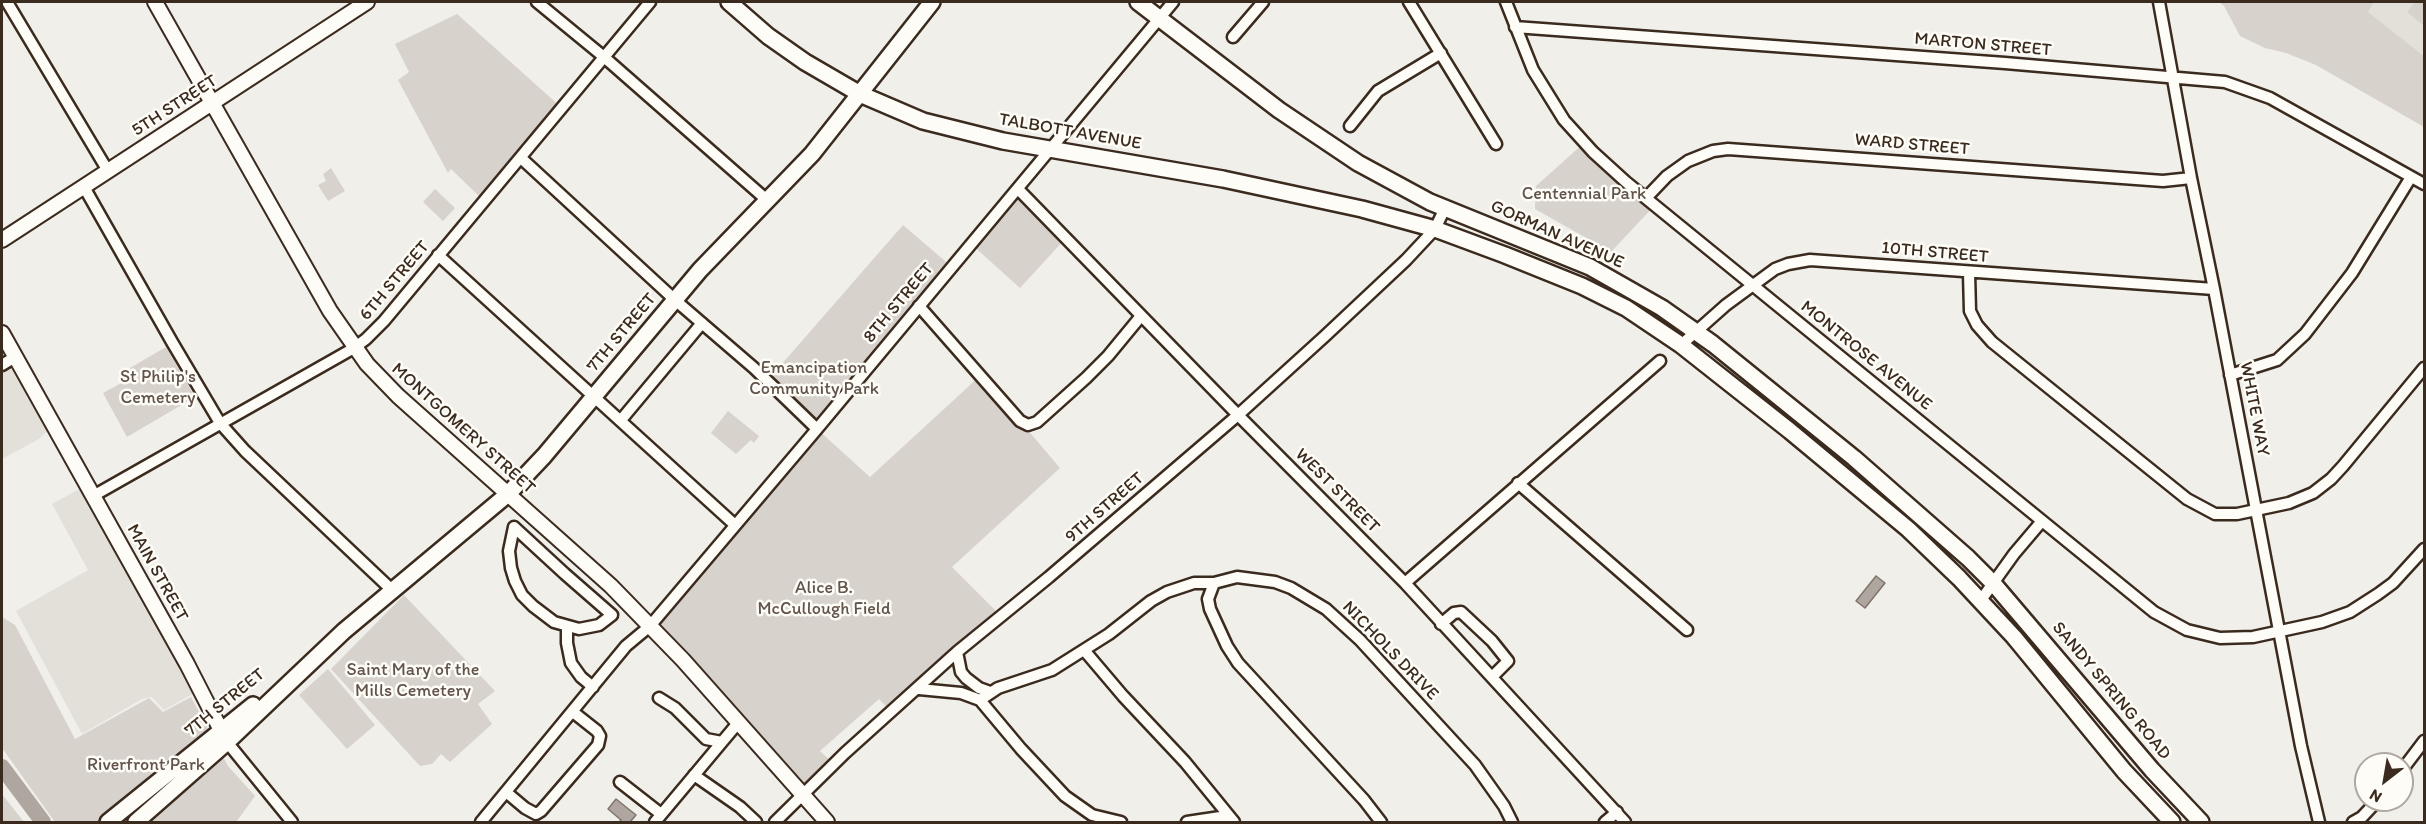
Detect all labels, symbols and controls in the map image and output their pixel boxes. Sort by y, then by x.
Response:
street label: MARTON STREET [1914,28,2052,62]
street label: 5TH STREET [128,70,222,142]
street label: TALBOTT AVENUE [997,109,1143,155]
street label: WARD STREET [1854,129,1970,161]
park label: Centennial Park [1522,183,1646,205]
street label: GORMAN AVENUE [1487,196,1627,274]
street label: 6TH STREET [355,237,435,325]
street label: 10TH STREET [1881,238,1989,268]
street label: 8TH STREET [859,259,939,347]
street label: 7TH STREET [583,289,661,377]
street label: MONTROSE AVENUE [1796,296,1936,416]
park label: Emancipation Community Park [749,357,879,400]
street label: MONTGOMERY STREET [387,359,539,499]
street label: WHITE WAY [2234,360,2274,458]
park label: St Philip's Cemetery [120,366,196,409]
street label: WEST STREET [1290,444,1384,538]
street label: 9TH STREET [1061,468,1149,548]
street label: MAIN STREET [121,521,193,625]
park label: Alice B. McCullough Field [757,577,891,620]
street label: NICHOLS DRIVE [1337,597,1443,705]
street label: SANDY SPRING ROAD [2047,618,2175,764]
park label: Saint Mary of the Mills Cemetery [347,659,479,702]
street label: 7TH STREET [181,664,269,742]
north arrow [2354,752,2414,812]
park label: Riverfront Park [87,754,205,776]
text: N [2366,785,2385,807]

